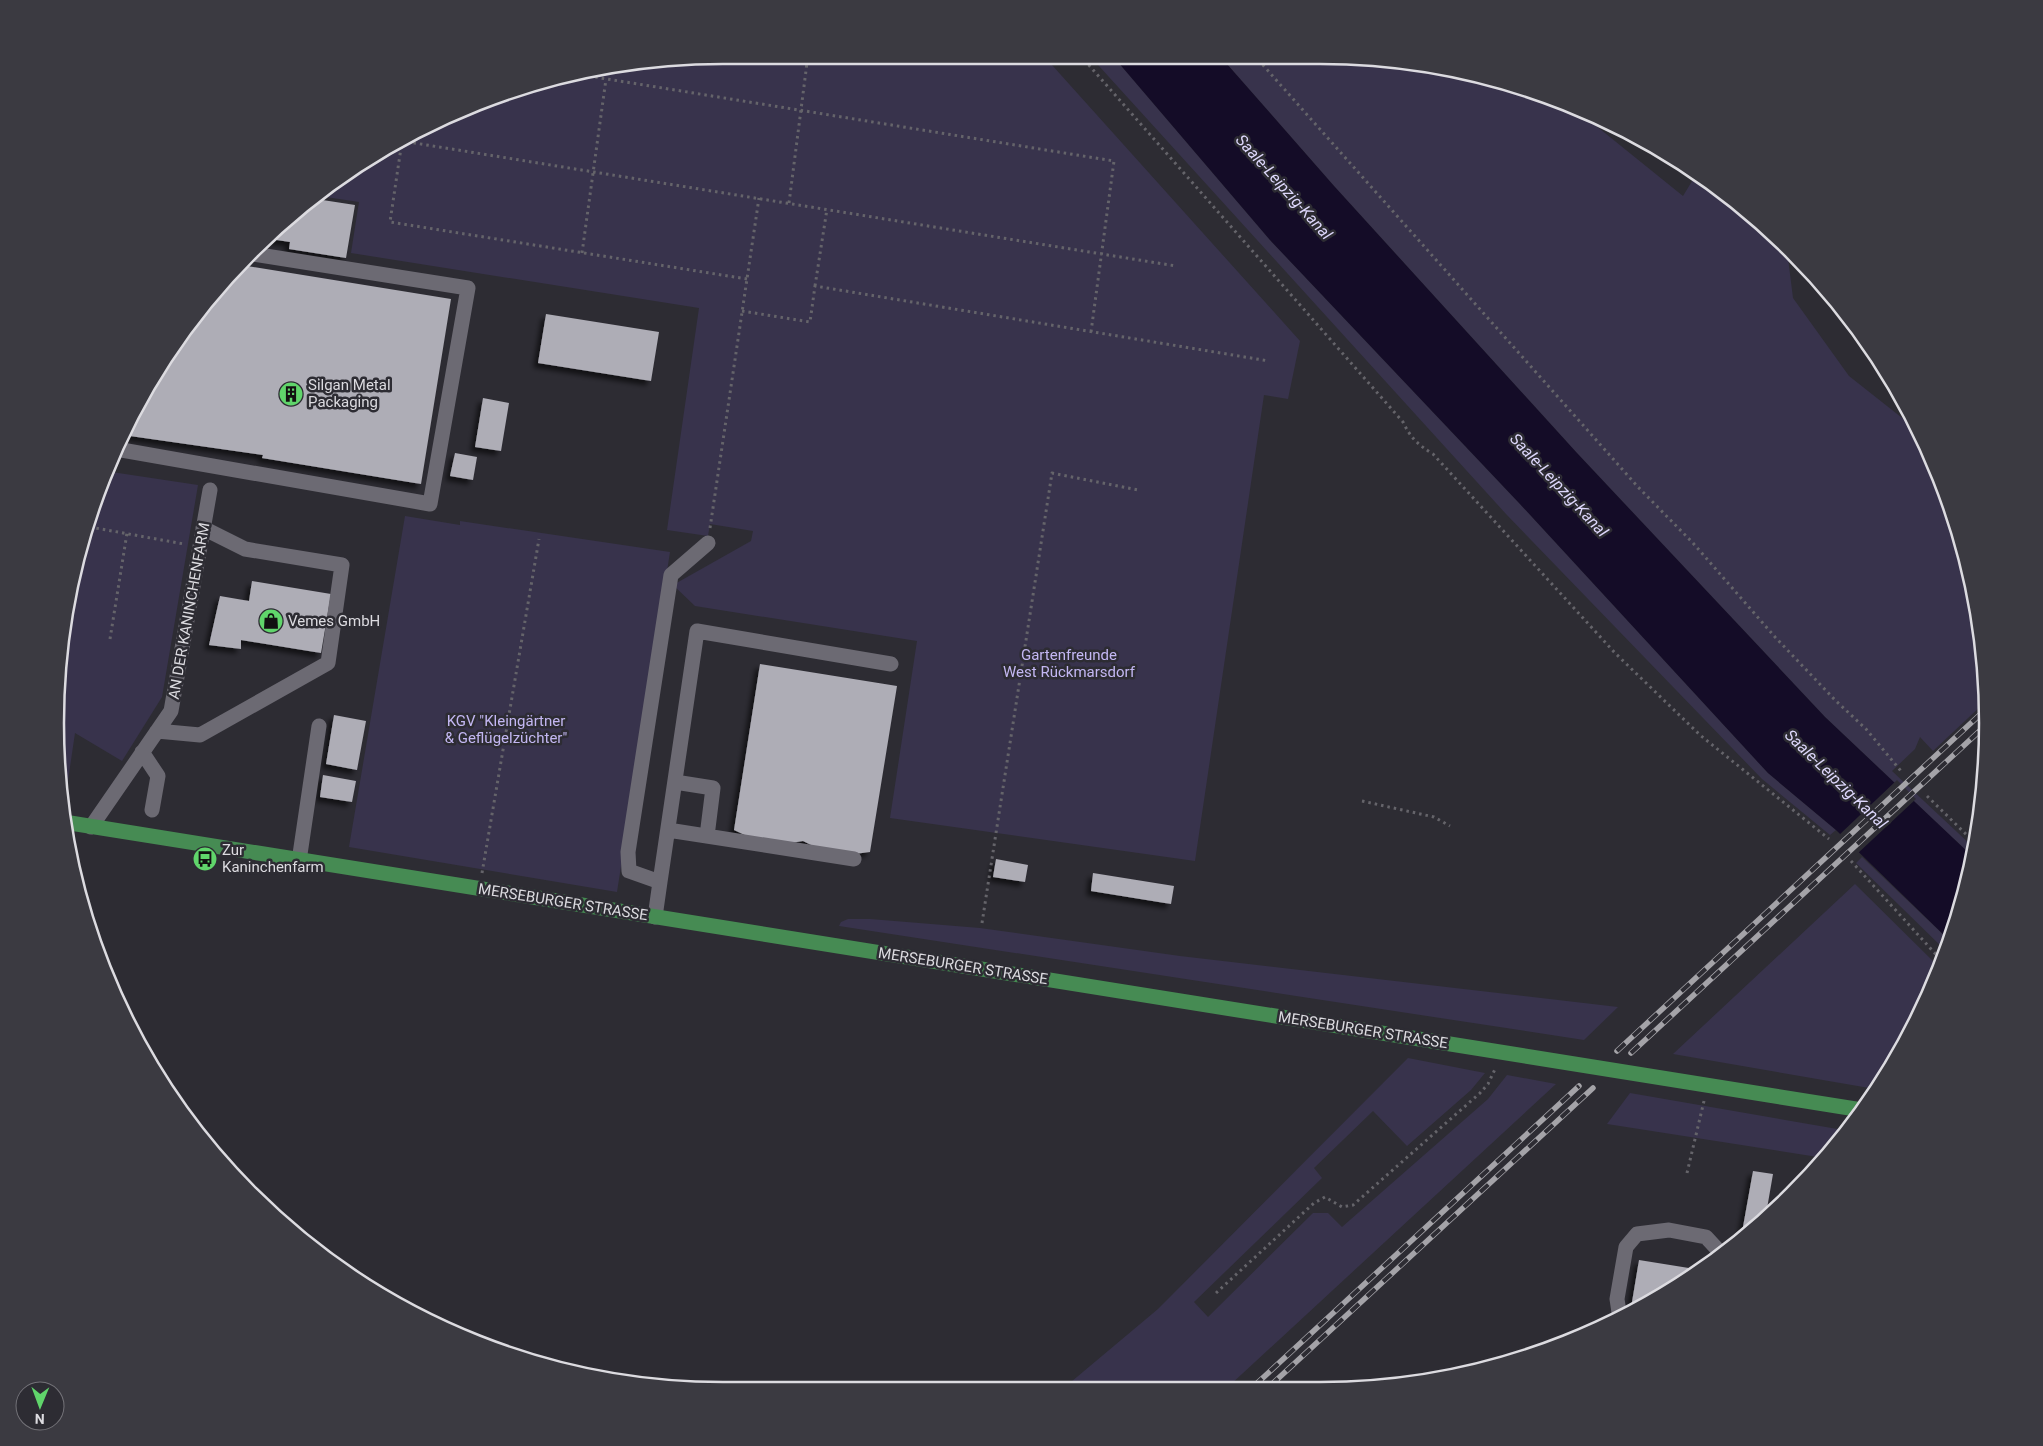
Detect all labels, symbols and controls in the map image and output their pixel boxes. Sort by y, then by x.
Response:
water label: Saale-Leipzig-Kanal [1232,131,1336,244]
place label: Silgan Metal Packaging [308,376,391,411]
building icon: Silgan Metal Packaging [278,381,304,407]
water label: Saale-Leipzig-Kanal [1506,429,1612,541]
street label: AN DER KANINCHENFARM [165,521,213,701]
shop icon: Vemes GmbH [258,608,284,634]
place label: Vemes GmbH [288,612,380,630]
park label: Gartenfreunde West Rückmarsdorf [1003,646,1136,681]
park label: KGV "Kleingärtner & Geflügelzüchter" [445,712,568,747]
water label: Saale-Leipzig-Kanal [1781,725,1891,833]
place label: Zur Kaninchenfarm [222,841,324,876]
bus stop icon: Zur Kaninchenfarm [192,846,218,872]
street label: MERSEBURGER STRASSE [477,880,650,924]
street label: MERSEBURGER STRASSE [877,944,1050,988]
street label: MERSEBURGER STRASSE [1277,1008,1450,1052]
north arrow [15,1381,65,1431]
text: N [35,1411,45,1427]

